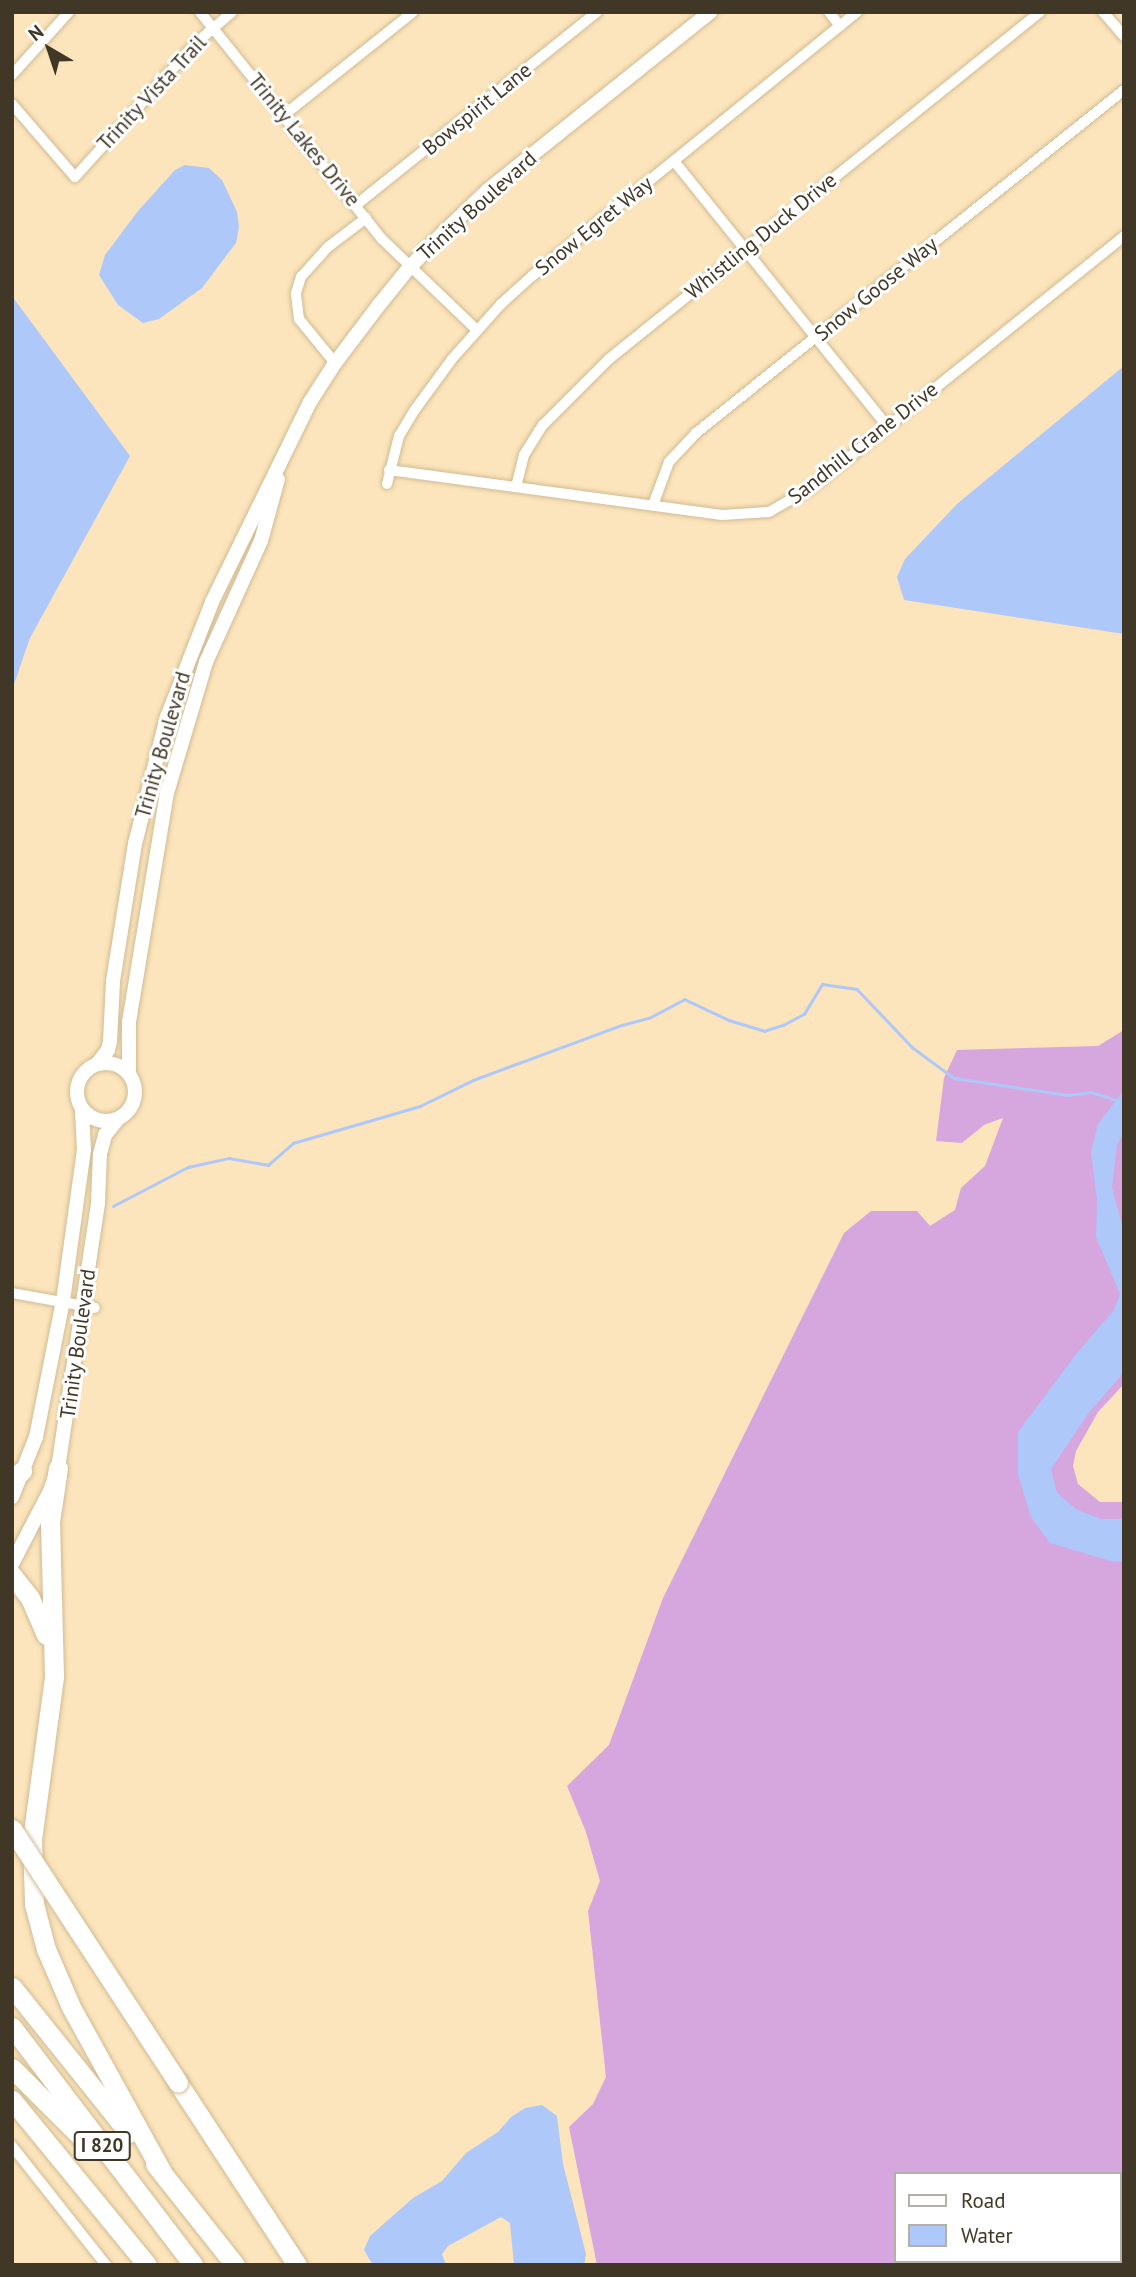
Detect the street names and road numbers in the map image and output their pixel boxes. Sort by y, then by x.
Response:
street label: Trinity Vista Trail [92,30,212,156]
street label: Bowspirit Lane [417,57,537,161]
street label: Trinity Lakes Drive [242,68,366,212]
street label: Trinity Boulevard [412,146,542,266]
street label: Whistling Duck Drive [680,167,842,305]
street label: Snow Egret Way [530,171,658,281]
street label: Snow Goose Way [809,231,943,347]
street label: Sandhill Crane Drive [783,377,943,509]
street label: Trinity Boulevard [130,668,196,822]
street label: Trinity Boulevard [55,1267,101,1421]
road number: I 820 [72,2130,132,2162]

